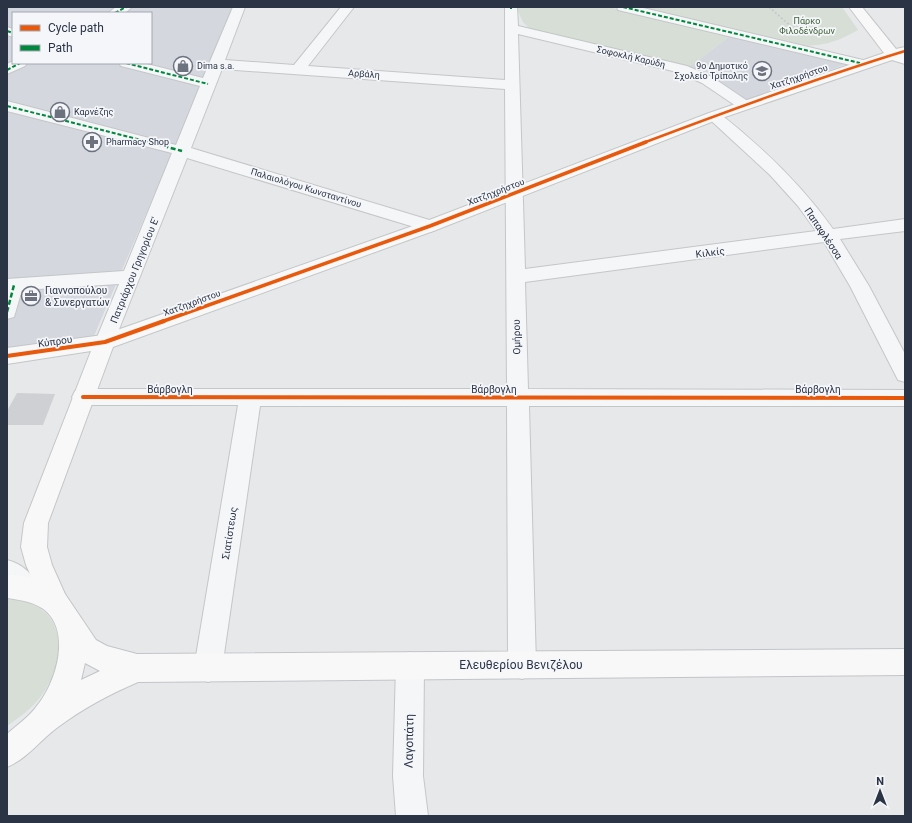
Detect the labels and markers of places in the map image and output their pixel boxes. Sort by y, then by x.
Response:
shop icon: Dima s.a. [172,55,194,77]
school or university icon: 9ο Δημοτικό Σχολείο Τρίπολης [751,60,773,82]
place label: Dima s.a. [197,61,234,71]
place label: 9ο Δημοτικό Σχολείο Τρίπολης [674,61,748,81]
shop icon: Καρνέζης [49,101,71,123]
place label: Καρνέζης [74,107,114,117]
pharmacy icon: Pharmacy Shop [81,131,103,153]
place label: Pharmacy Shop [106,137,169,147]
office icon: Γιαννοπούλου & Συνεργατών [20,285,42,307]
place label: Γιαννοπούλου & Συνεργατών [45,285,110,308]

